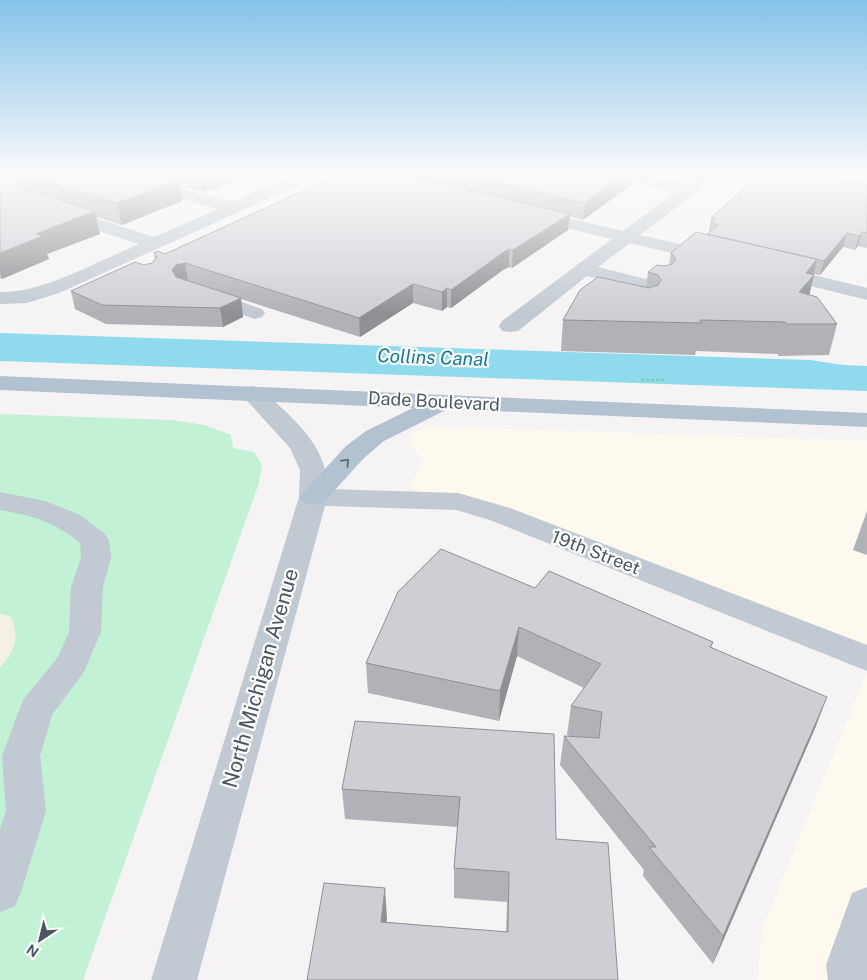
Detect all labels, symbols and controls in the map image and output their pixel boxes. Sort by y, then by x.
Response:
water label: Collins Canal [377,344,489,370]
street label: Dade Boulevard [368,387,500,415]
one-way arrow [340,458,349,467]
street label: 19th Street [549,526,643,578]
street label: North Michigan Avenue [217,565,303,791]
north arrow [15,915,65,965]
text: N [23,941,42,960]

